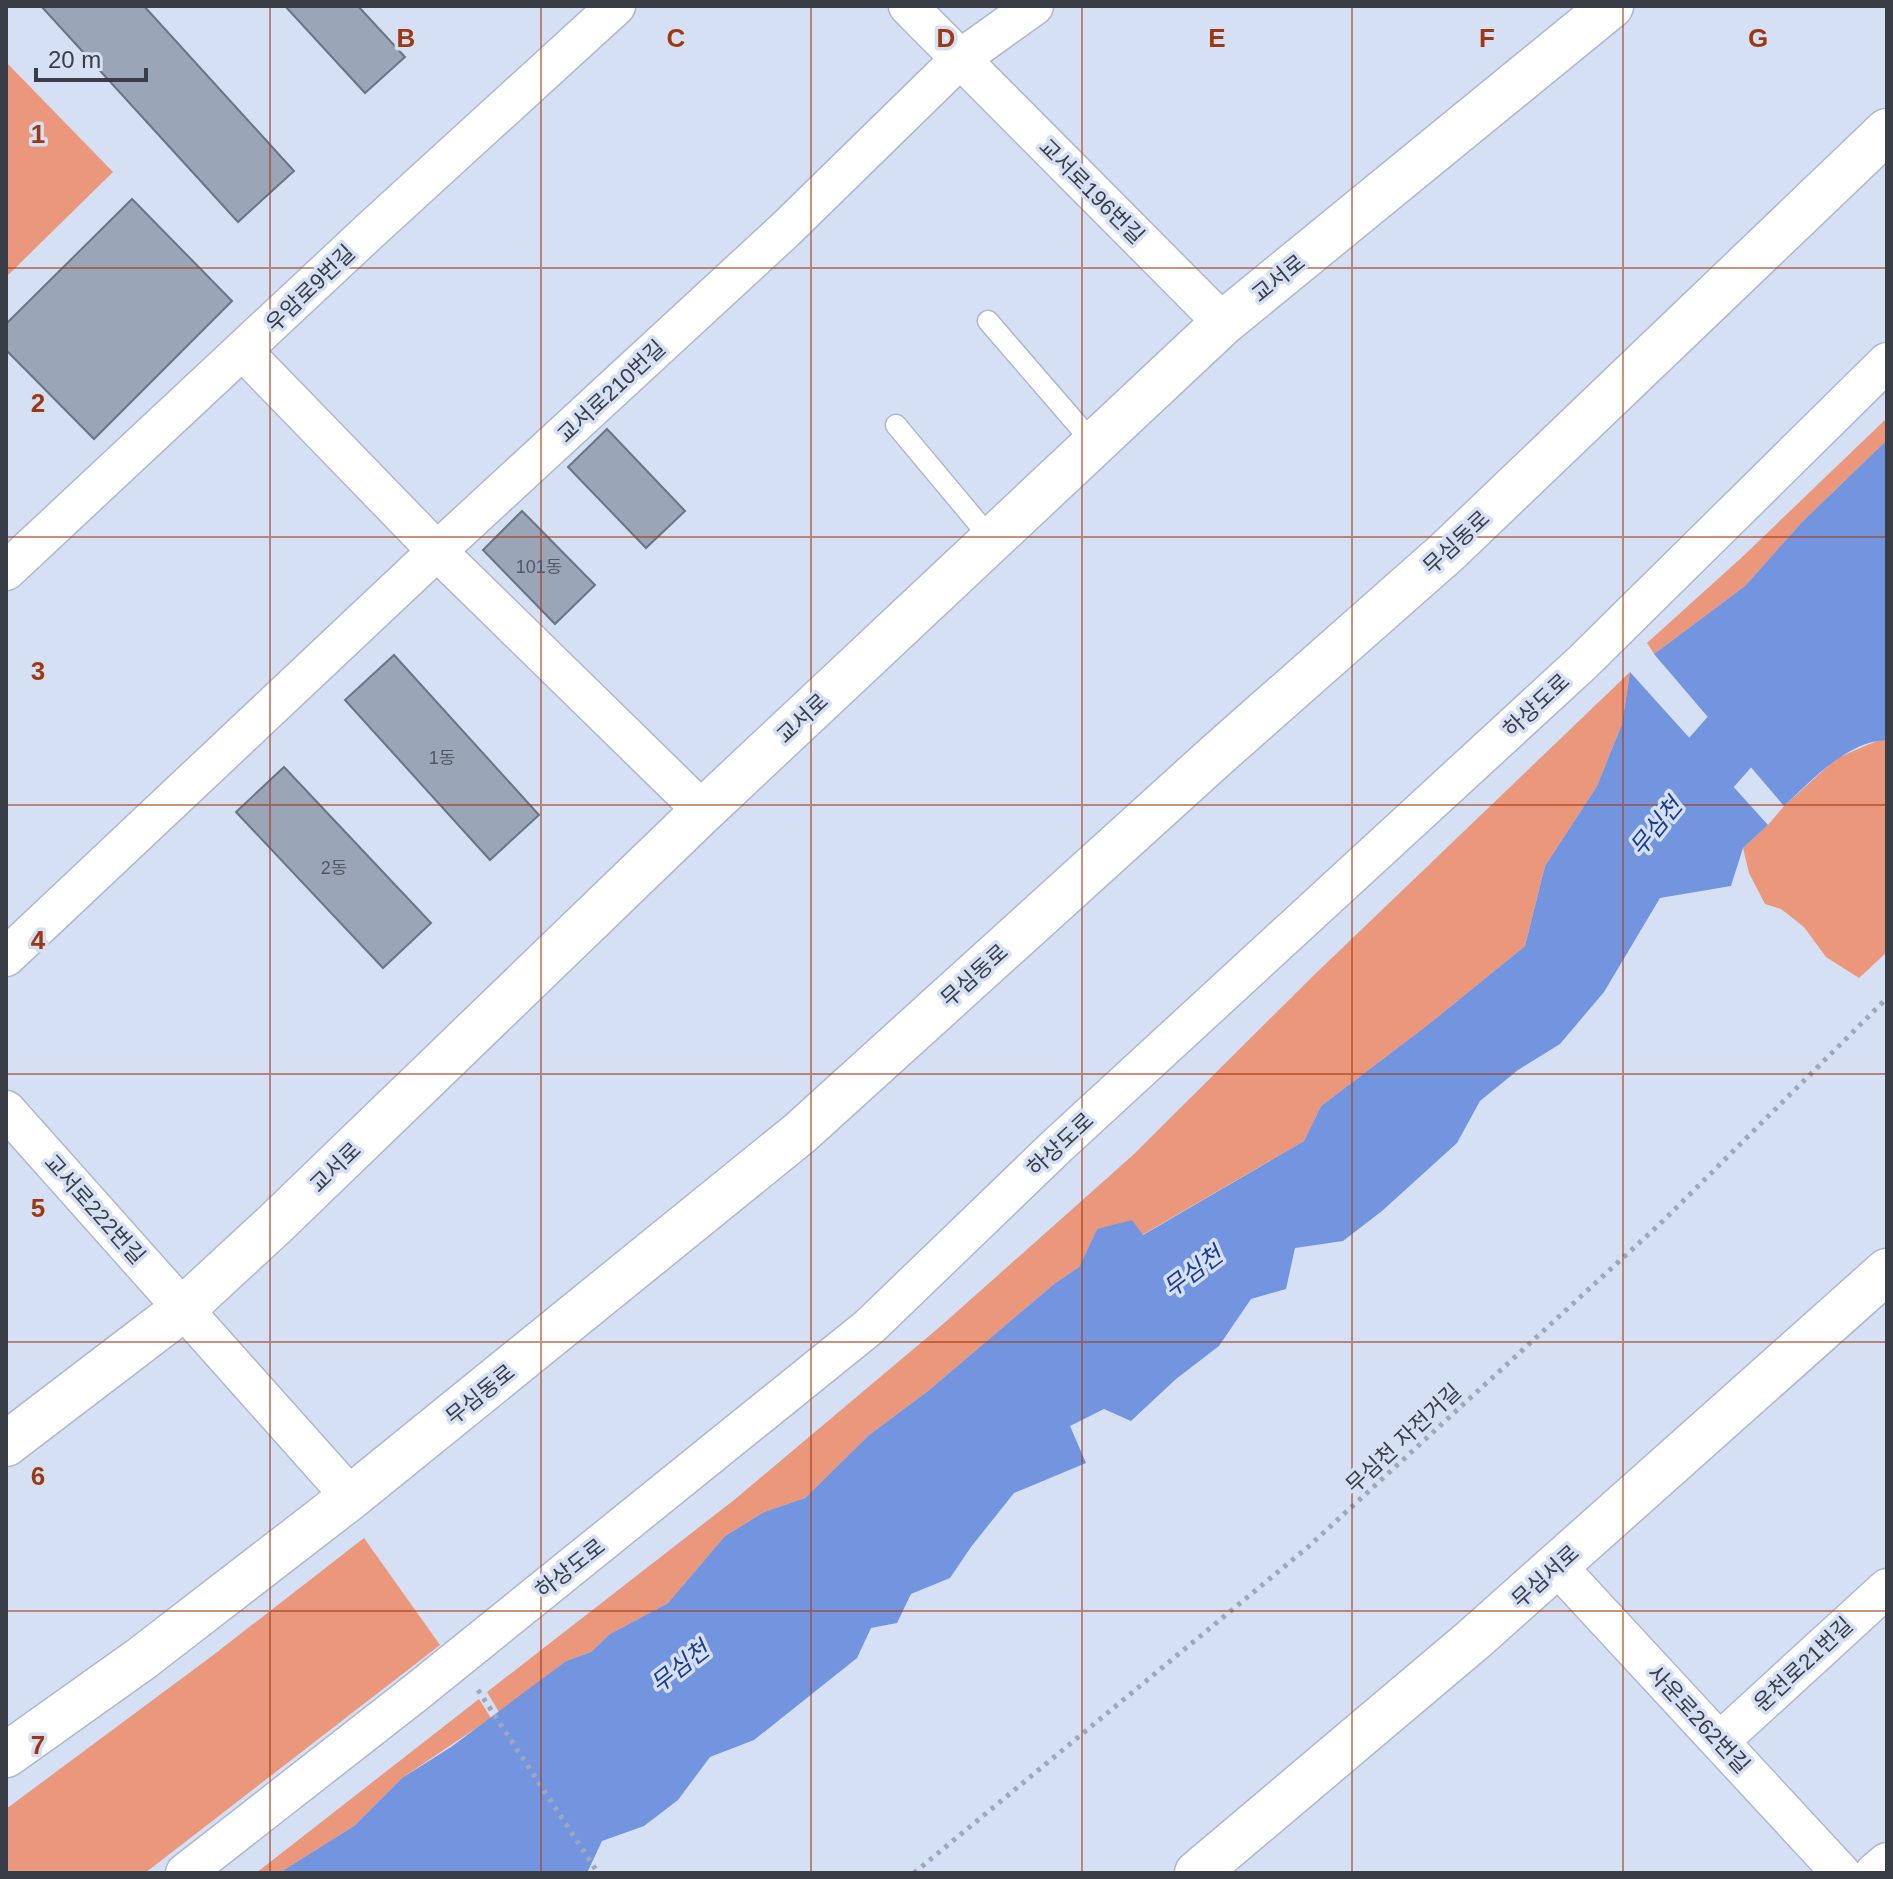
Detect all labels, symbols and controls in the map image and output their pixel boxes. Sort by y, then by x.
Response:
text: B [397,23,415,53]
text: C [667,23,686,53]
text: D [937,23,955,53]
text: E [1208,23,1226,53]
text: F [1479,23,1495,53]
text: G [1748,23,1768,53]
scale bar [36,32,146,82]
text: 20 m [48,46,101,73]
text: 1 [31,119,45,149]
street label: 교서로196번길 [1034,134,1149,249]
street label: 우암로9번길 [261,240,360,337]
street label: 교서로 [1247,250,1310,307]
street label: 교서로210번길 [552,335,670,448]
text: 2 [31,388,45,418]
street label: 무심동로 [1418,506,1494,579]
house number: 101동 [516,557,562,577]
text: 3 [31,656,45,686]
street label: 하상도로 [1498,669,1574,742]
street label: 교서로 [772,689,833,748]
house number: 1동 [429,748,455,768]
water label: 무심천 [1624,790,1689,861]
house number: 2동 [321,858,347,878]
text: 4 [31,925,46,955]
street label: 무심동로 [936,939,1013,1012]
street label: 하상도로 [1022,1108,1098,1181]
street label: 교서로 [305,1137,366,1197]
street label: 교서로222번길 [39,1150,150,1269]
text: 5 [31,1193,45,1223]
water label: 무심천 [1158,1239,1230,1302]
street label: 무심동로 [441,1359,520,1430]
street label: 무심천 자전거길 [1341,1379,1466,1498]
text: 6 [31,1461,45,1491]
street label: 하상도로 [531,1534,610,1603]
street label: 무심서로 [1507,1540,1584,1613]
street label: 운천로21번길 [1749,1612,1858,1716]
water label: 무심천 [645,1634,716,1698]
street label: 사운로262번길 [1642,1660,1755,1778]
text: 7 [31,1730,45,1760]

